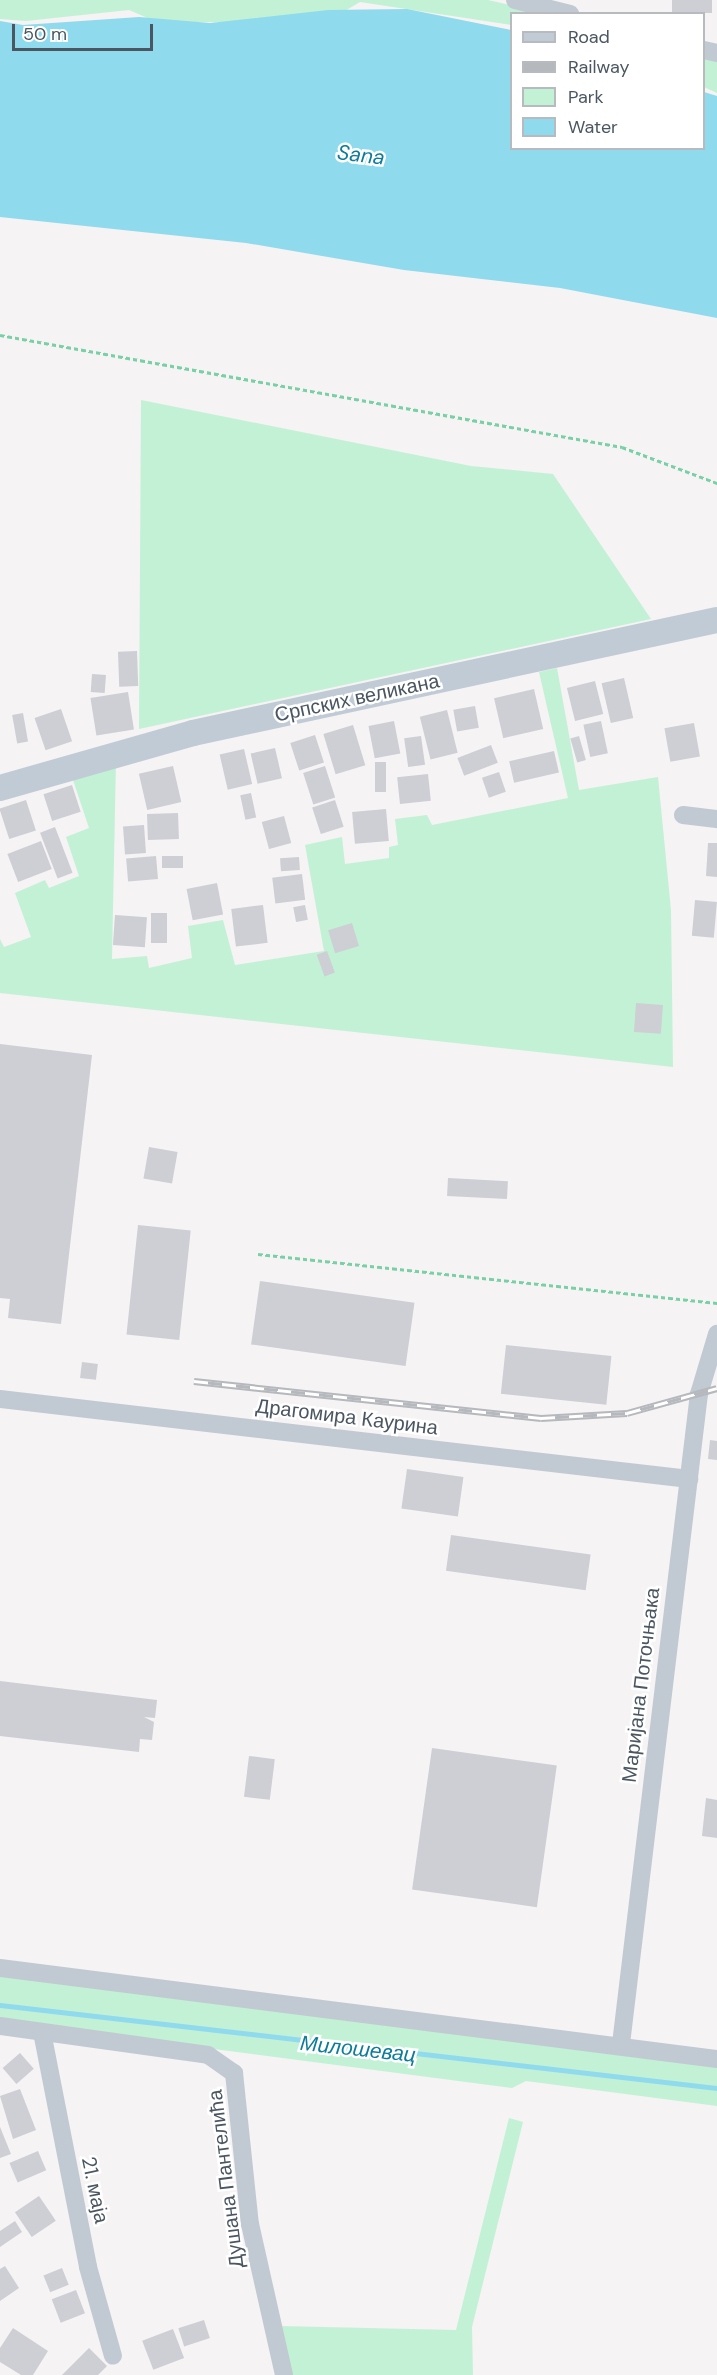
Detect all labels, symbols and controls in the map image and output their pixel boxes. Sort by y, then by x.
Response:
scale bar [15,12,156,50]
legend [510,12,705,150]
text: 50 m [23,22,67,46]
text: Road [568,25,610,49]
text: Railway [568,55,630,79]
text: Park [568,85,604,109]
text: Water [568,115,618,139]
water label: Sana [336,140,386,170]
street label: Српских великана [272,669,442,727]
street label: Драгомира Каурина [255,1394,439,1440]
street label: Маријана Поточњака [617,1586,665,1784]
water label: Милошевац [299,2030,417,2068]
street label: Душана Пантелића [203,2088,249,2270]
street label: 21. маја [76,2155,114,2225]

